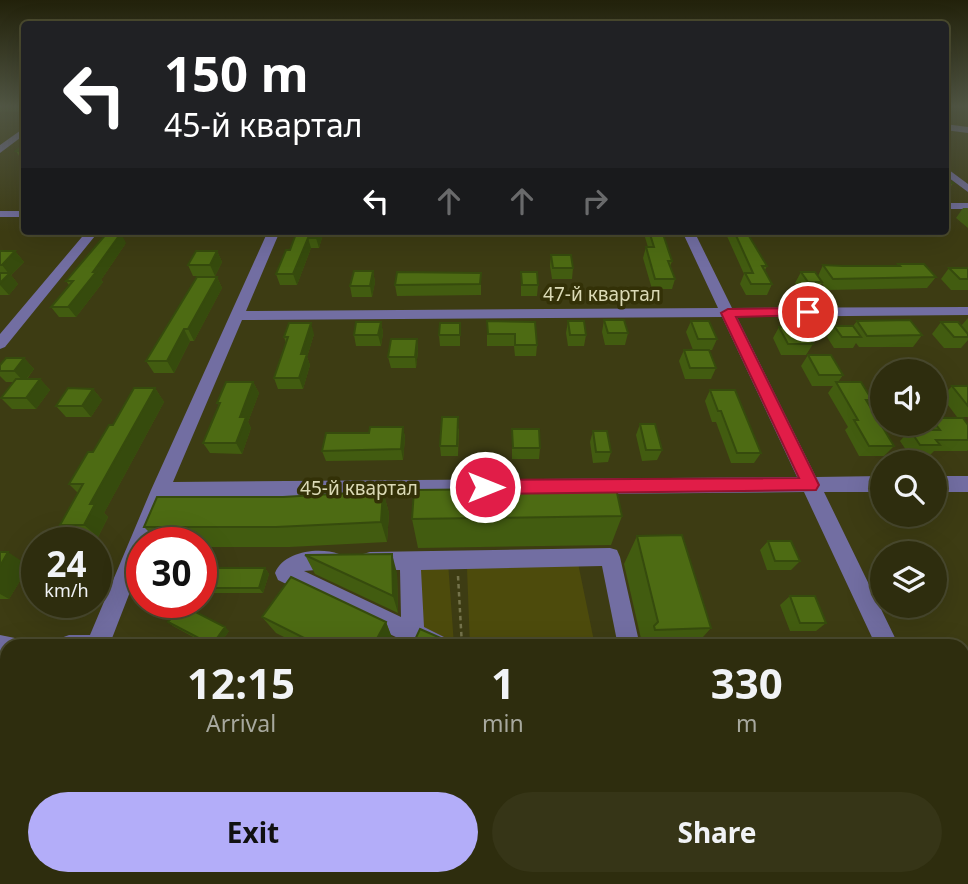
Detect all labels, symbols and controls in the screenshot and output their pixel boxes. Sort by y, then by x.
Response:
text: 150 m [164,40,309,106]
icon: left [49,49,140,140]
text: 45-й квартал [164,103,363,146]
icon: left [357,182,395,220]
icon: ahead [430,182,468,220]
icon: ahead [503,182,541,220]
icon: right [576,182,614,220]
street label: 47-й квартал [543,281,661,307]
pin [778,282,838,342]
icon: arrive [789,293,827,331]
map controls [870,359,947,618]
button: sound [870,359,947,436]
position arrow [448,450,522,524]
button: search [870,450,947,527]
street label: 45-й квартал [300,475,418,501]
speed limit sign: 30 [126,527,217,618]
text: 24 [46,540,87,587]
button: layers [870,541,947,618]
text: km/h [44,578,89,602]
text: 12:15 [187,654,295,711]
text: 1 [491,654,515,711]
text: 330 [711,654,783,711]
text: Arrival [206,707,276,739]
text: min [482,707,524,739]
text: m [736,707,758,739]
button: Exit [28,792,478,872]
button: Share [492,792,942,872]

